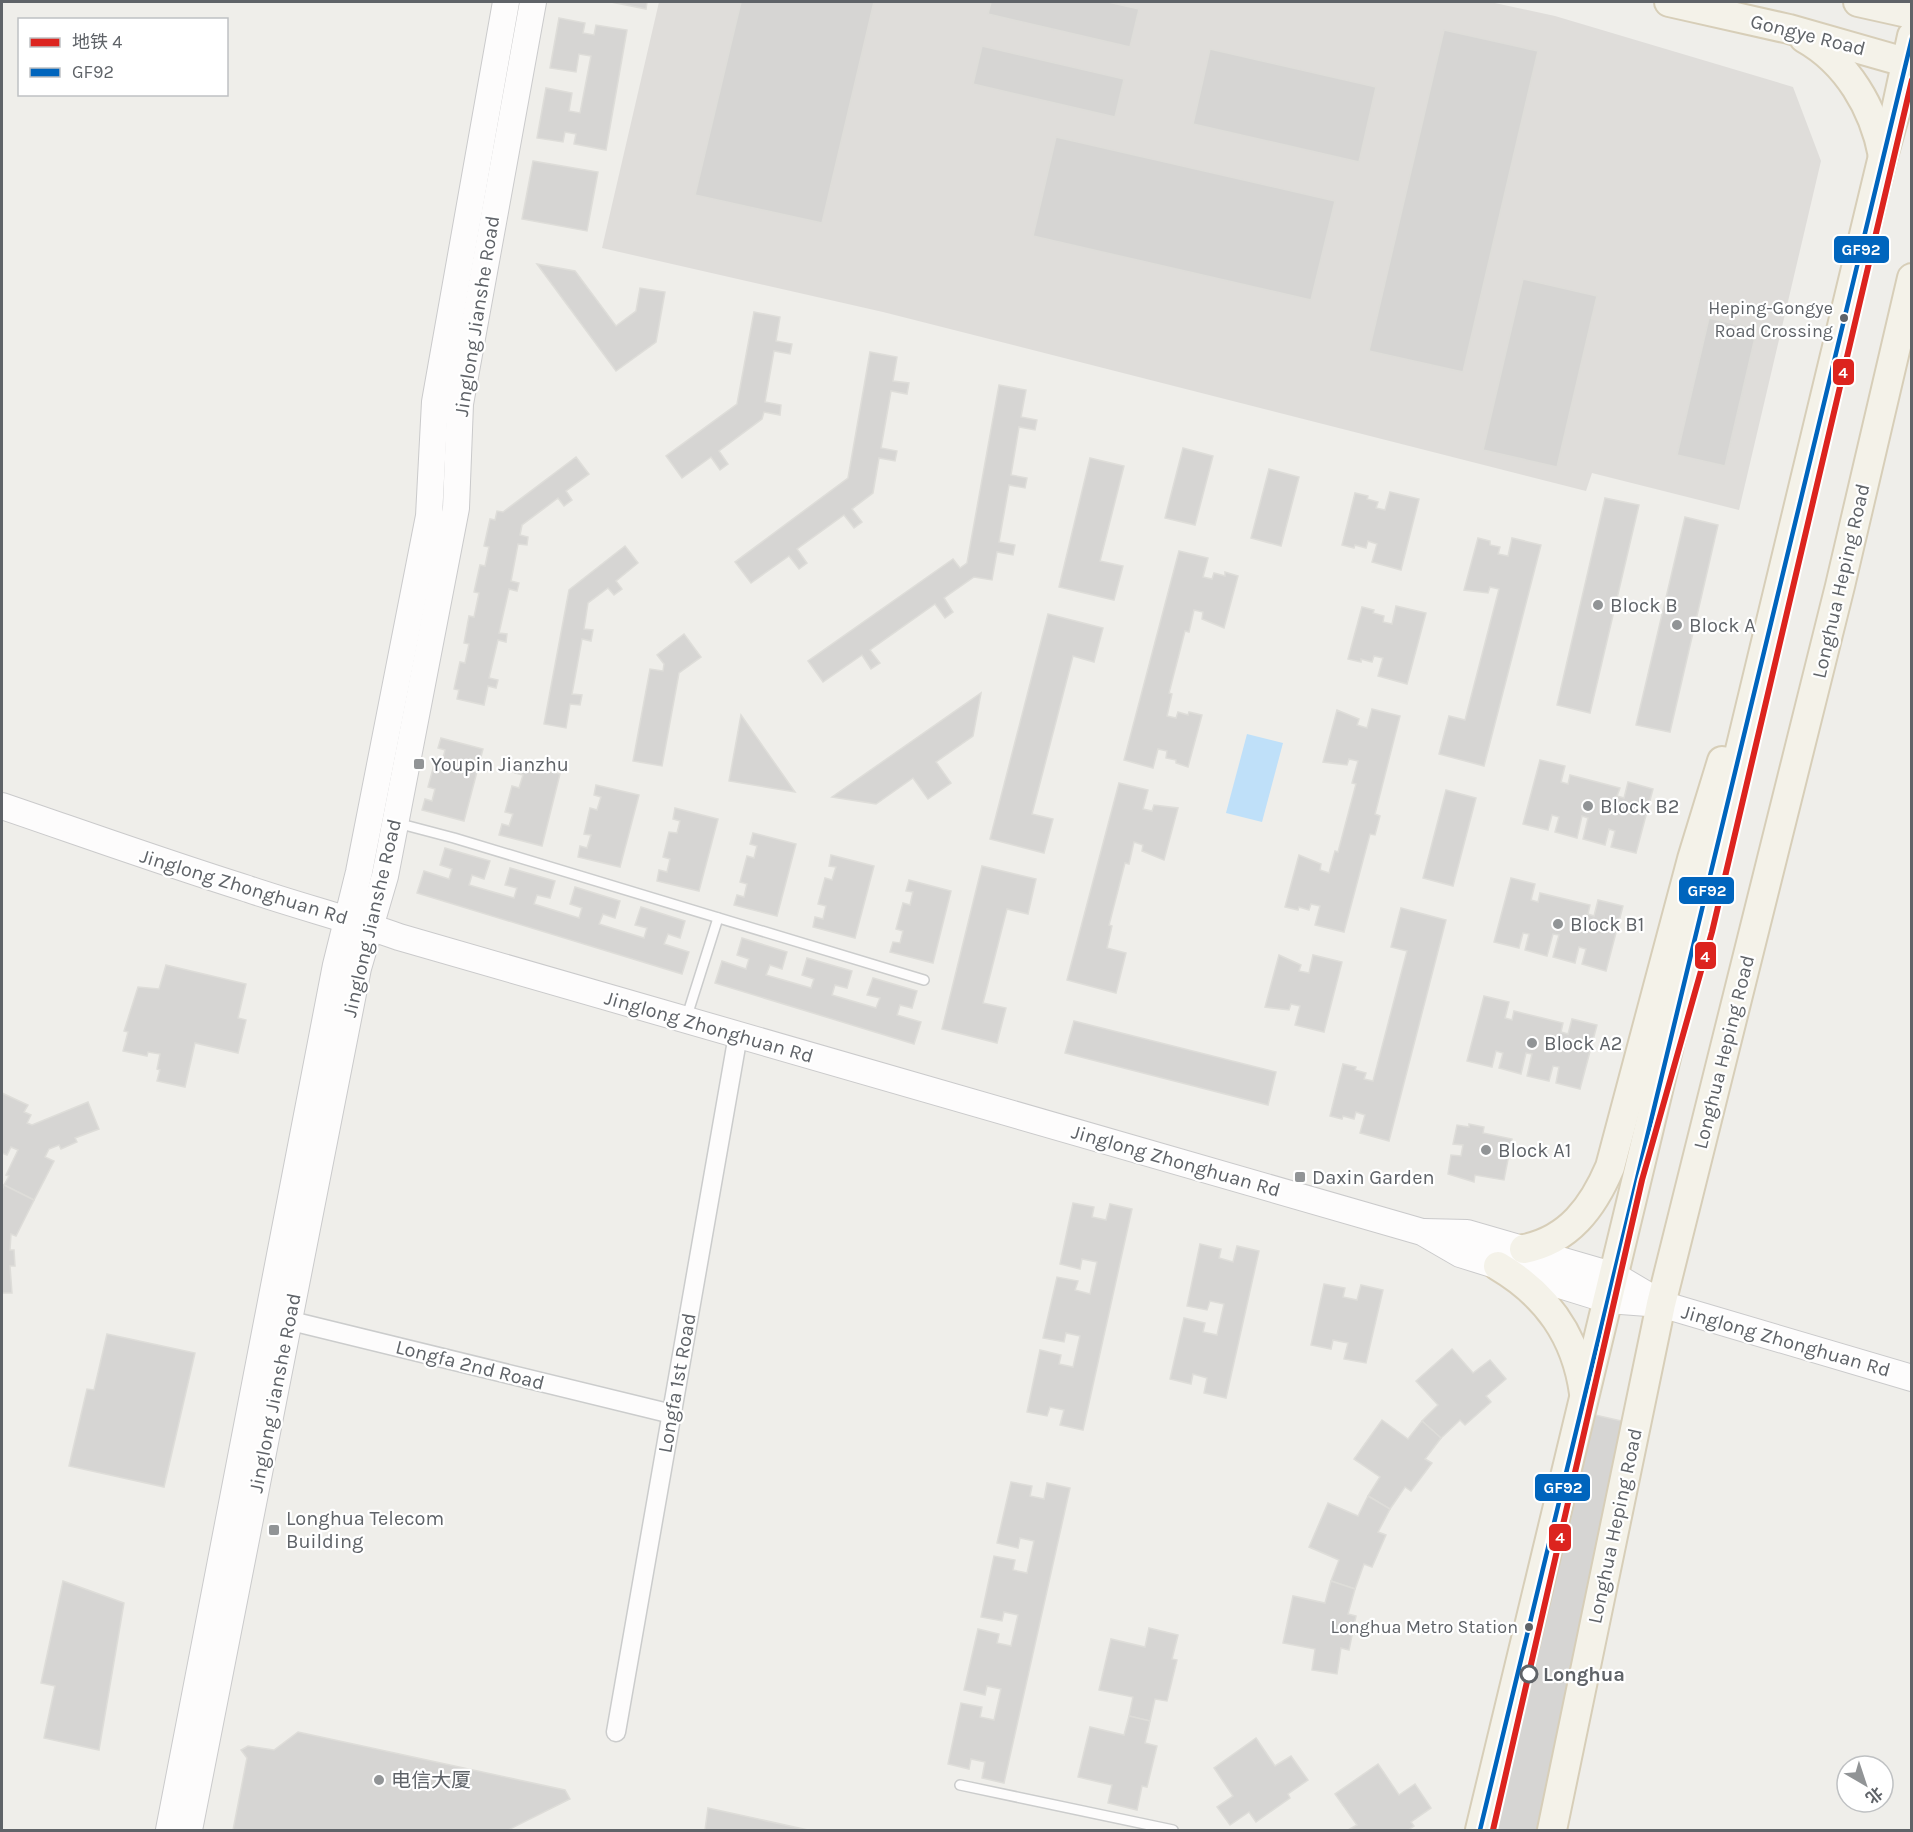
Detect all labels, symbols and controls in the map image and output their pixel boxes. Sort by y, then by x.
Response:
street label: Gongye Road [1748,10,1868,60]
legend [18,18,228,96]
text: 地铁 4 [72,31,122,53]
text: GF92 [72,61,114,83]
street label: Jinglong Jianshe Road [450,214,504,418]
line badge: GF92 [1833,235,1890,264]
text: GF92 [1841,240,1881,259]
place label: Heping-Gongye Road Crossing [1708,297,1833,342]
marker: Heping-Gongye Road Crossing [1838,312,1850,324]
line badge: 4 [1832,358,1855,386]
text: 4 [1838,363,1848,382]
street label: Longhua Heping Road [1807,481,1875,681]
place label: Block B [1610,594,1678,617]
marker: Block B [1591,598,1605,612]
place label: Block A [1689,614,1756,637]
marker: Block A [1670,618,1684,632]
place label: Youpin Jianzhu [431,753,569,776]
marker: Youpin Jianzhu [412,757,426,771]
place label: Block B2 [1600,795,1679,818]
marker: Block B2 [1581,799,1595,813]
street label: Jinglong Jianshe Road [338,817,406,1019]
street label: Jinglong Zhonghuan Rd [137,844,351,930]
line badge: GF92 [1678,876,1735,905]
text: GF92 [1687,881,1727,900]
place label: Block B1 [1570,913,1644,936]
marker: Block B1 [1551,917,1565,931]
line badge: 4 [1694,941,1717,970]
text: 4 [1700,947,1710,966]
street label: Longhua Heping Road [1689,953,1759,1151]
street label: Jinglong Zhonghuan Rd [602,986,816,1068]
place label: Block A2 [1544,1032,1622,1055]
marker: Block A2 [1525,1036,1539,1050]
street label: Jinglong Zhonghuan Rd [1069,1120,1283,1202]
place label: Block A1 [1498,1139,1571,1162]
marker: Block A1 [1479,1143,1493,1157]
place label: Daxin Garden [1312,1166,1435,1189]
marker: Daxin Garden [1293,1170,1307,1184]
street label: Jinglong Jianshe Road [244,1291,306,1495]
street label: Jinglong Zhonghuan Rd [1679,1300,1893,1382]
street label: Longfa 1st Road [653,1311,701,1455]
street label: Longfa 2nd Road [393,1335,547,1395]
street label: Longhua Heping Road [1583,1426,1647,1626]
line badge: GF92 [1534,1473,1591,1502]
text: GF92 [1543,1478,1583,1497]
place label: Longhua Telecom Building [286,1507,444,1553]
marker: Longhua Telecom Building [267,1523,281,1537]
line badge: 4 [1548,1523,1572,1552]
text: 4 [1555,1528,1565,1547]
place label: Longhua Metro Station [1331,1616,1518,1638]
marker: Longhua Metro Station [1523,1621,1535,1633]
place label: Longhua [1543,1663,1625,1686]
marker: Longhua [1520,1665,1538,1683]
north arrow [1835,1754,1895,1814]
place label: 电信大厦 [391,1769,471,1792]
marker: 电信大厦 [372,1773,386,1787]
text: 北 [1862,1783,1886,1808]

